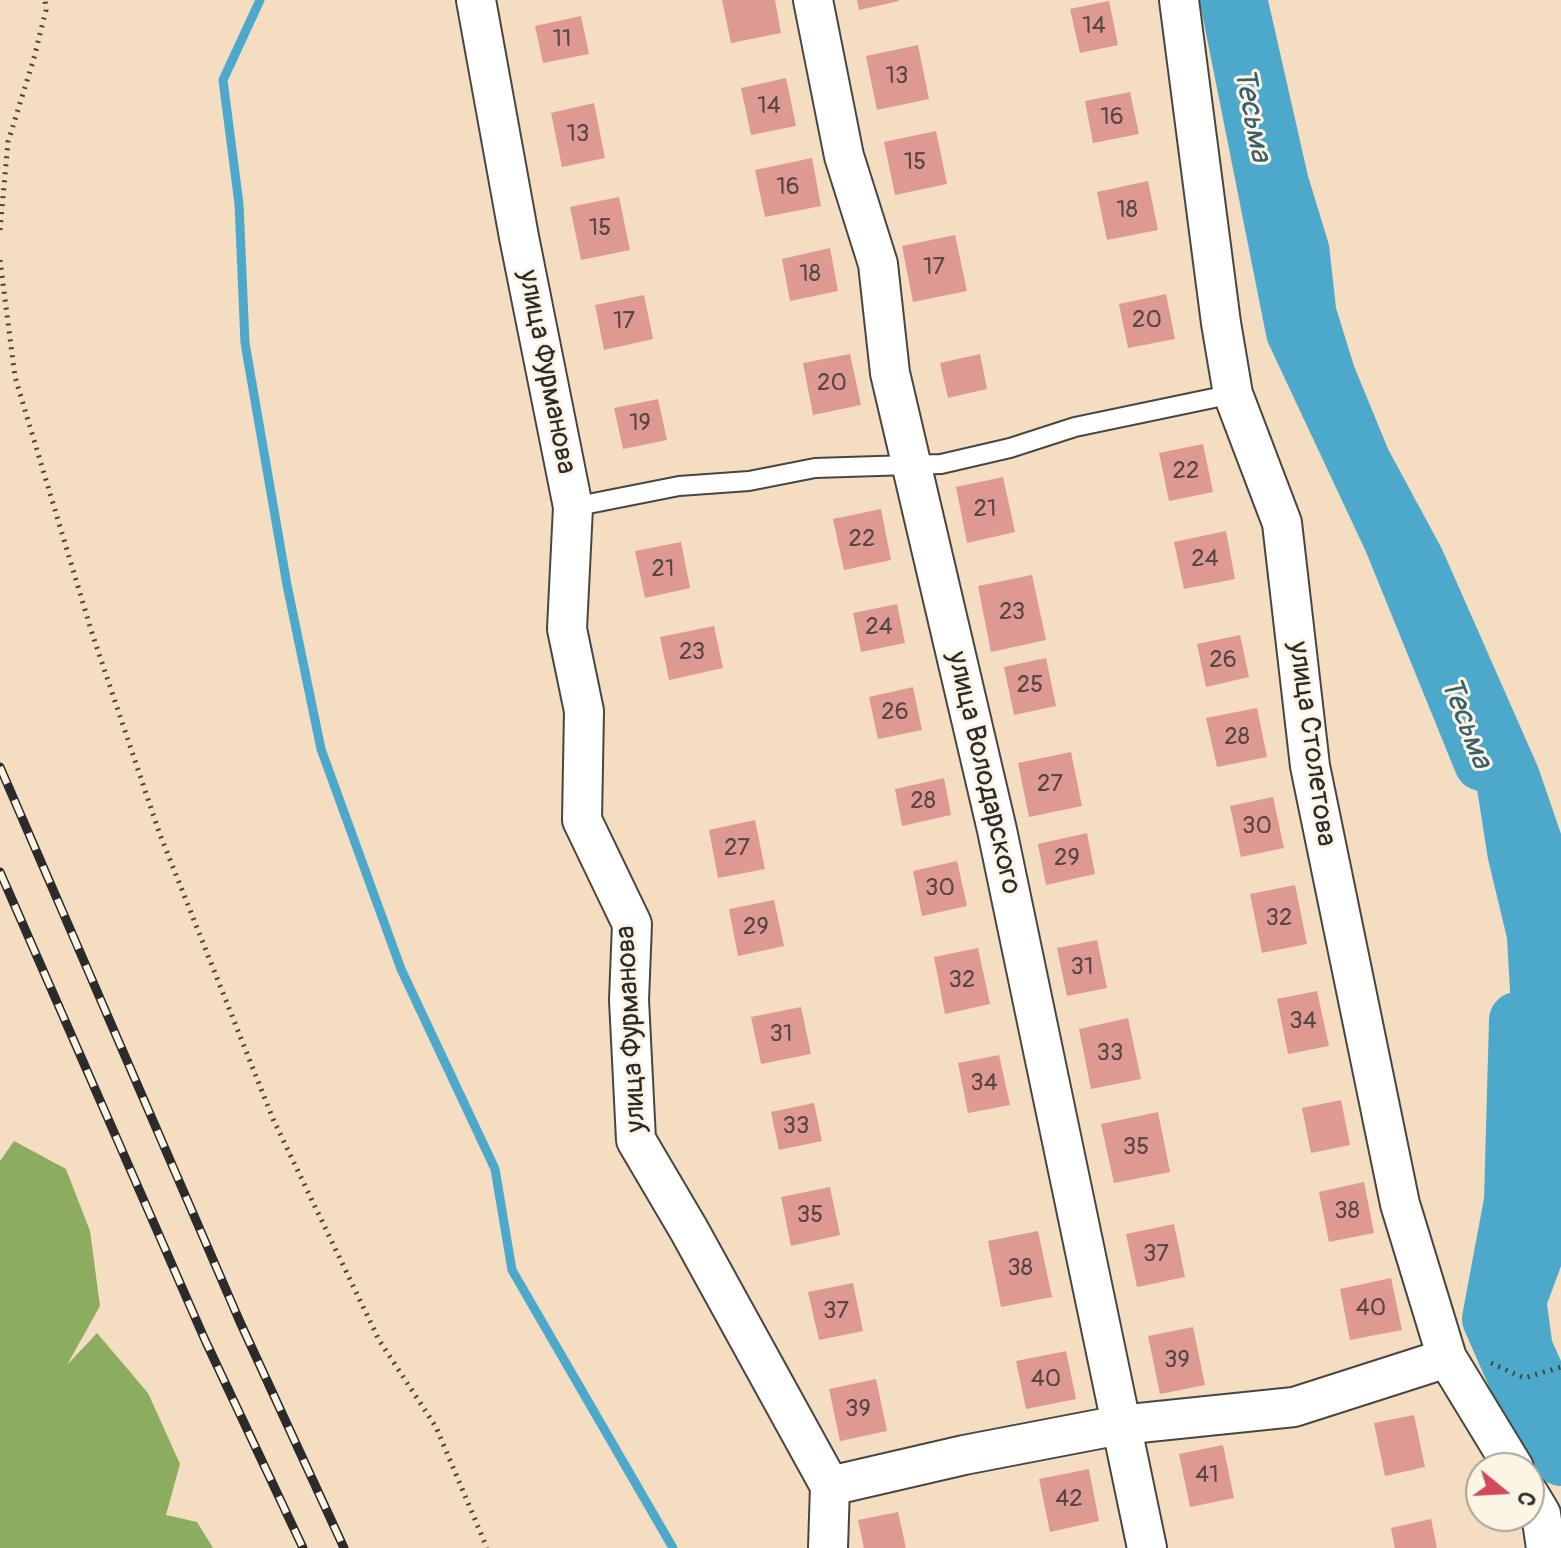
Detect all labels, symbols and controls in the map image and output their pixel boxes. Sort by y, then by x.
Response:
house number: 14 [1082,13,1106,41]
house number: 11 [553,26,571,54]
house number: 13 [886,63,908,91]
water label: Тесьма [1224,65,1278,165]
house number: 14 [757,93,781,121]
house number: 16 [1100,104,1124,132]
house number: 13 [567,121,589,149]
house number: 15 [904,149,926,177]
house number: 16 [776,174,800,202]
house number: 18 [1116,197,1138,225]
house number: 15 [589,215,611,243]
house number: 17 [923,254,945,282]
house number: 18 [799,261,821,289]
street label: улица Фурманова [510,267,582,477]
house number: 20 [1132,307,1162,335]
house number: 17 [613,308,635,336]
house number: 20 [817,370,847,398]
house number: 19 [629,410,651,438]
house number: 22 [1173,458,1199,486]
house number: 21 [974,496,996,524]
house number: 22 [849,526,875,554]
house number: 24 [1191,546,1219,574]
house number: 21 [652,556,674,584]
house number: 23 [999,599,1025,627]
house number: 24 [865,614,893,642]
house number: 23 [679,639,705,667]
street label: улица Столетова [1280,639,1342,849]
house number: 26 [1209,647,1237,675]
street label: улица Володарского [939,649,1027,897]
house number: 25 [1017,672,1043,700]
water label: Тесьма [1431,673,1499,773]
house number: 26 [881,699,909,727]
house number: 28 [1224,724,1250,752]
house number: 27 [1037,771,1063,799]
house number: 28 [910,788,936,816]
house number: 30 [1242,813,1272,841]
house number: 27 [724,835,750,863]
house number: 29 [1054,845,1080,873]
house number: 30 [925,875,955,903]
house number: 32 [1266,905,1292,933]
house number: 29 [743,914,769,942]
street label: улица Фурманова [610,925,654,1133]
house number: 31 [1071,954,1093,982]
house number: 32 [949,967,975,995]
house number: 34 [1289,1008,1317,1036]
house number: 31 [770,1021,792,1049]
house number: 33 [1097,1040,1123,1068]
house number: 34 [970,1070,998,1098]
house number: 33 [783,1113,809,1141]
house number: 35 [1123,1134,1149,1162]
house number: 38 [1334,1198,1360,1226]
house number: 35 [797,1202,823,1230]
house number: 37 [1143,1241,1169,1269]
house number: 38 [1007,1255,1033,1283]
house number: 40 [1356,1295,1386,1323]
house number: 37 [823,1298,849,1326]
house number: 39 [1164,1347,1190,1375]
house number: 40 [1031,1366,1061,1394]
house number: 39 [845,1396,871,1424]
north arrow [1465,1452,1545,1532]
house number: 41 [1195,1462,1219,1490]
house number: 42 [1055,1486,1083,1514]
text: С [1511,1488,1541,1510]

